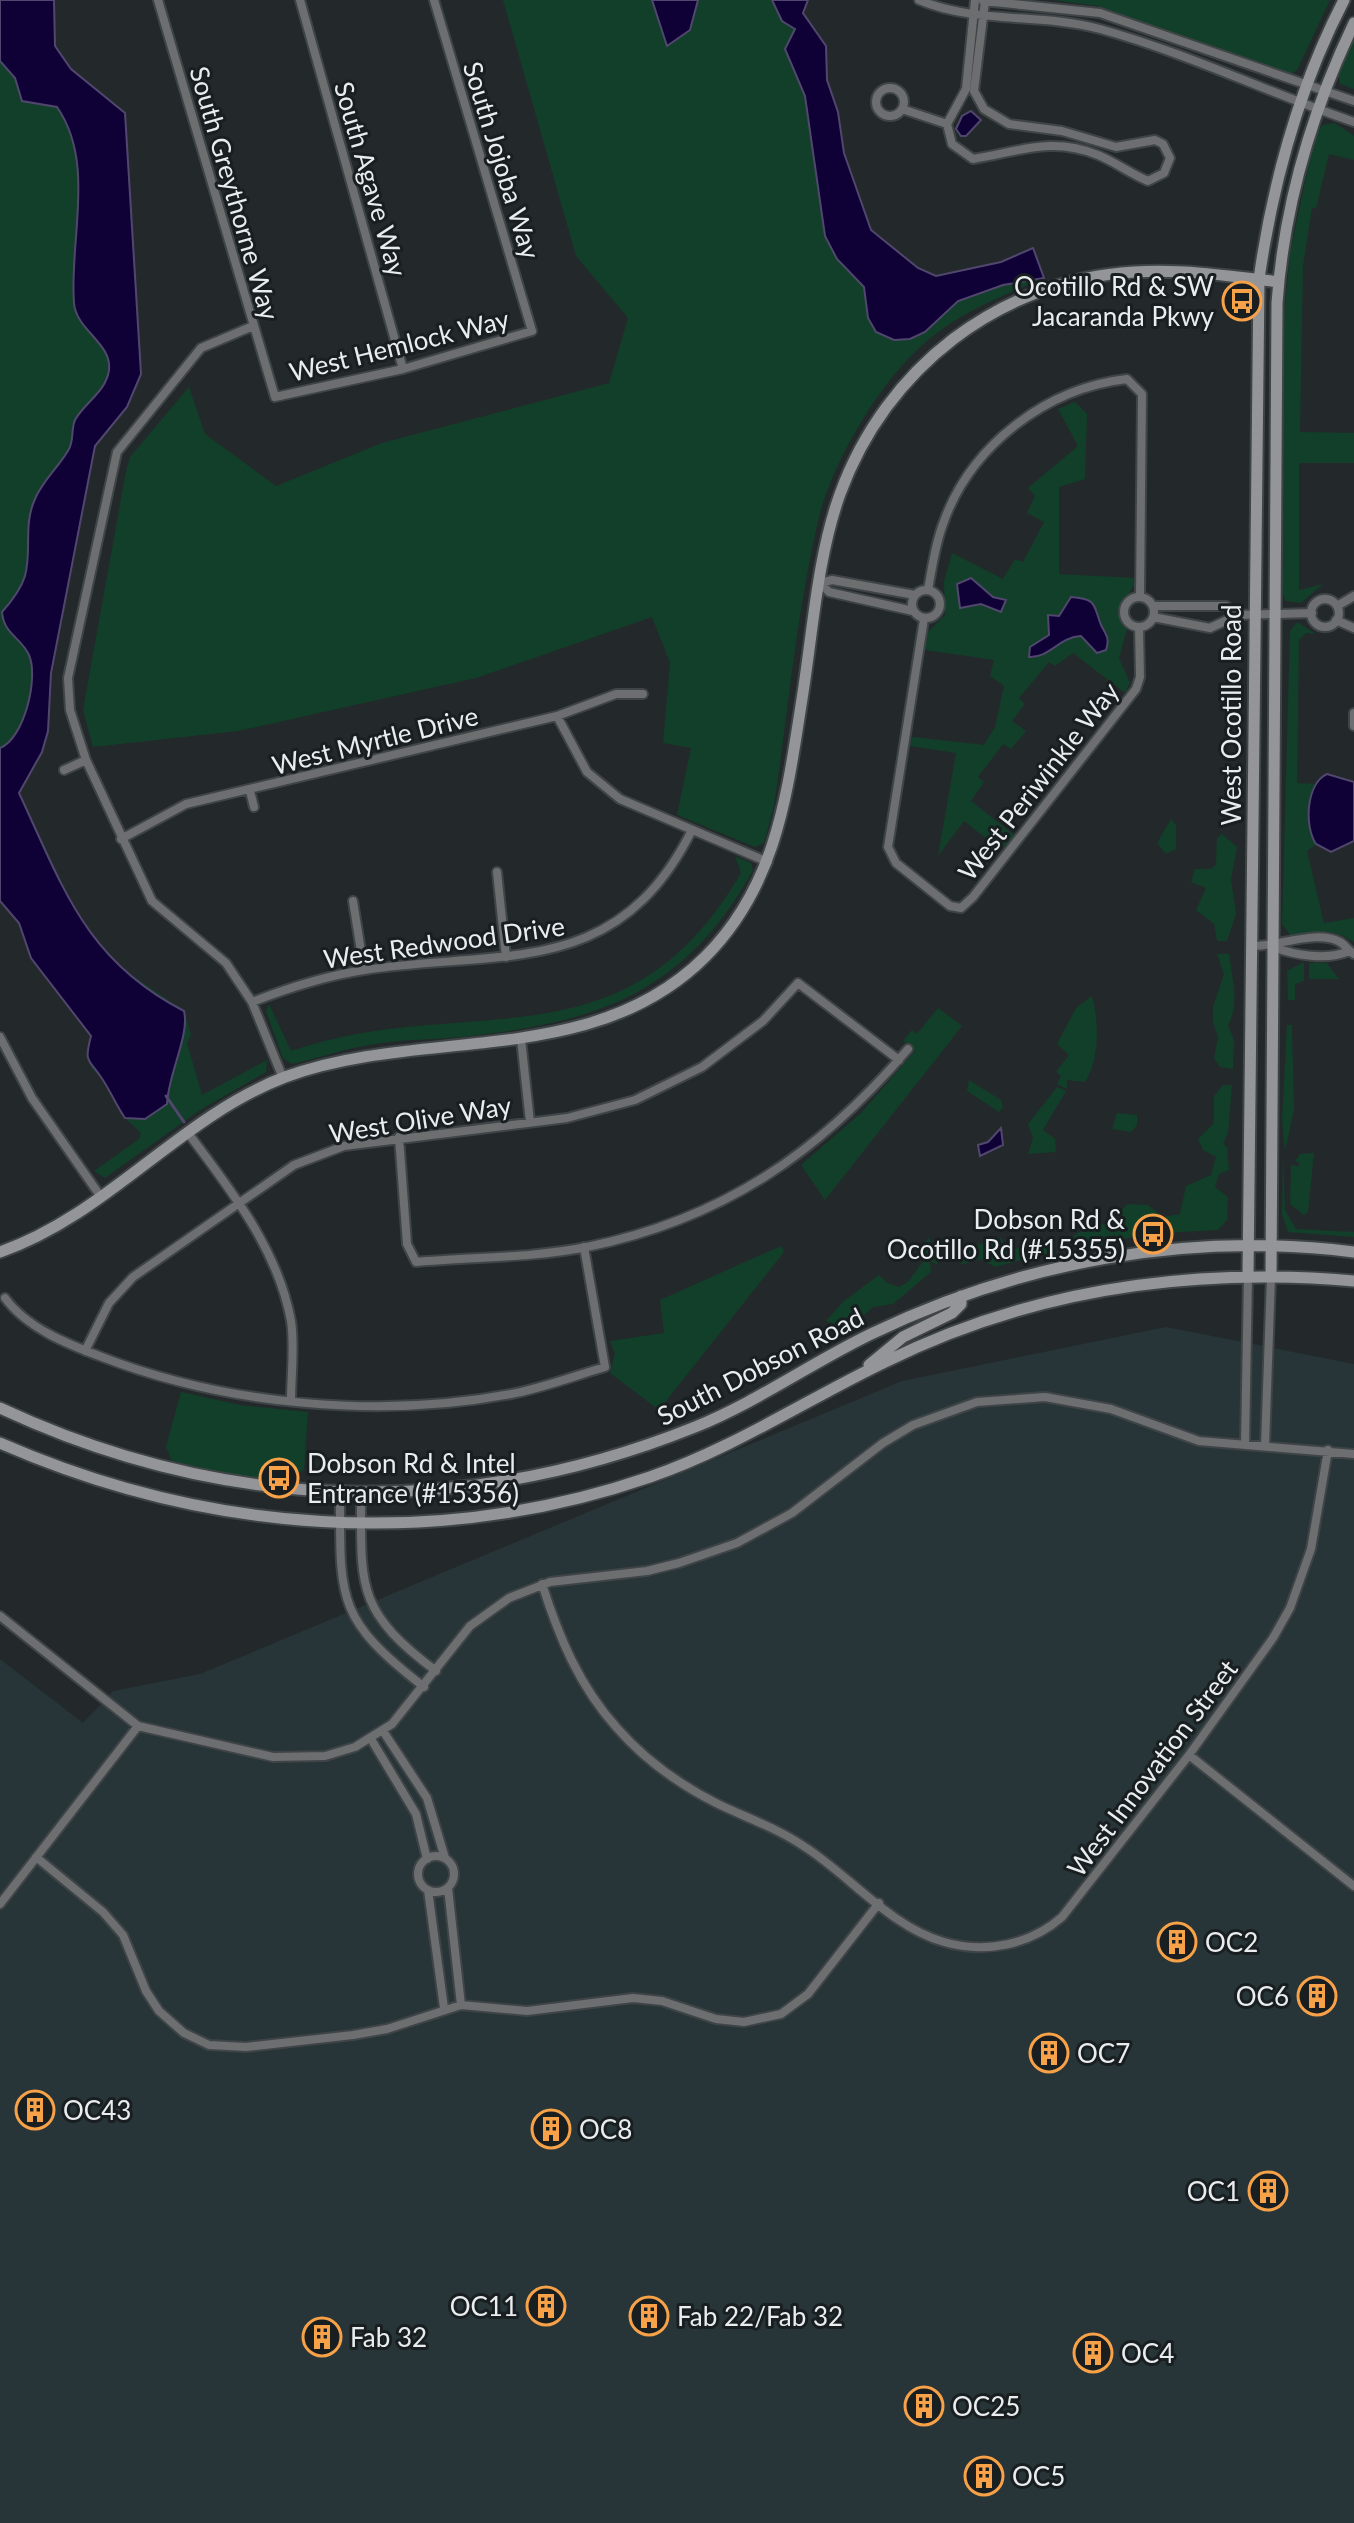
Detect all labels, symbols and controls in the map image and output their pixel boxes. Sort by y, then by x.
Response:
street label: South Jojoba Way [457,58,547,263]
street label: South Greythorne Way [183,63,287,324]
street label: South Agave Way [328,78,414,281]
place label: Ocotillo Rd & SW Jacaranda Pkwy [1014,270,1215,332]
bus stop icon: Ocotillo Rd & SW Jacaranda Pkwy [1221,280,1263,322]
street label: West Hemlock Way [286,302,513,388]
street label: West Ocotillo Road [1215,604,1247,826]
street label: West Periwinkle Way [951,675,1126,887]
street label: West Myrtle Drive [269,699,481,781]
street label: West Redwood Drive [321,909,567,975]
street label: West Olive Way [327,1089,514,1149]
place label: Dobson Rd & Ocotillo Rd (#15355) [887,1203,1125,1265]
bus stop icon: Dobson Rd & Ocotillo Rd (#15355) [1132,1213,1174,1255]
street label: South Dobson Road [651,1300,869,1432]
place label: Dobson Rd & Intel Entrance (#15356) [307,1447,519,1509]
bus stop icon: Dobson Rd & Intel Entrance (#15356) [258,1457,300,1499]
street label: West Innovation Street [1060,1653,1244,1883]
building icon: OC2 [1156,1921,1198,1963]
place label: OC2 [1205,1926,1258,1958]
building icon: OC6 [1296,1975,1338,2017]
place label: OC6 [1236,1980,1289,2012]
building icon: OC7 [1028,2032,1070,2074]
place label: OC7 [1077,2037,1130,2069]
building icon: OC43 [14,2089,56,2131]
place label: OC43 [63,2094,131,2126]
building icon: OC8 [530,2108,572,2150]
place label: OC8 [579,2113,632,2145]
building icon: OC1 [1247,2170,1289,2212]
place label: OC1 [1187,2175,1240,2207]
building icon: OC11 [525,2285,567,2327]
place label: OC11 [450,2290,518,2322]
building icon: Fab 22/Fab 32 [628,2295,670,2337]
place label: Fab 22/Fab 32 [677,2300,843,2332]
building icon: Fab 32 [301,2316,343,2358]
place label: Fab 32 [350,2321,427,2353]
building icon: OC4 [1072,2332,1114,2374]
place label: OC4 [1121,2337,1174,2369]
building icon: OC25 [903,2385,945,2427]
place label: OC25 [952,2390,1020,2422]
building icon: OC5 [963,2455,1005,2497]
place label: OC5 [1012,2460,1065,2492]

